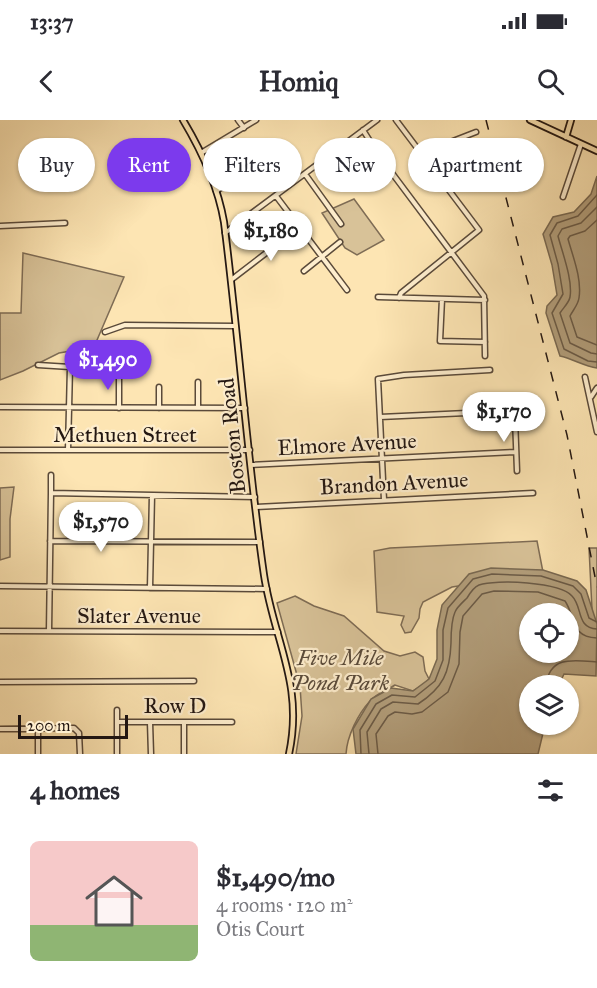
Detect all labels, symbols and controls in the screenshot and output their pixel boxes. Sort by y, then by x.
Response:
text: 13:37 [30,8,74,35]
icon: back [30,65,63,98]
text: Homiq [259,65,338,98]
icon: search [534,65,567,98]
chip: Buy [18,138,95,192]
chip: Rent [107,138,191,192]
chip: Filters [203,138,302,192]
chip: New [314,138,396,192]
chip: Apartment [408,138,544,192]
pin: $1,180 [222,211,320,262]
text: $1,180 [243,218,299,242]
pin: $1,490 [59,340,157,391]
text: $1,490 [79,347,137,371]
street label: Boston Road [212,377,252,495]
pin: $1,170 [455,392,553,443]
text: $1,170 [476,399,532,423]
street label: Methuen Street [53,421,197,448]
street label: Elmore Avenue [277,427,417,461]
street label: Brandon Avenue [319,466,469,500]
pin: $1,570 [52,502,150,553]
text: $1,570 [73,509,129,533]
street label: Slater Avenue [77,602,201,629]
map controls [519,603,579,735]
button: locate [519,603,579,663]
park label: Five Mile Pond Park [291,644,390,696]
button: layers [519,675,579,735]
street label: Row D [144,692,206,719]
scale bar [18,712,128,740]
text: 200 m [27,716,70,735]
text: 4 homes [30,774,120,806]
icon: filters [534,774,567,807]
text: $1,490/mo [216,861,335,893]
icon: home [78,865,150,937]
text: 4 rooms · 120 m² [216,893,353,917]
text: Otis Court [216,917,305,941]

